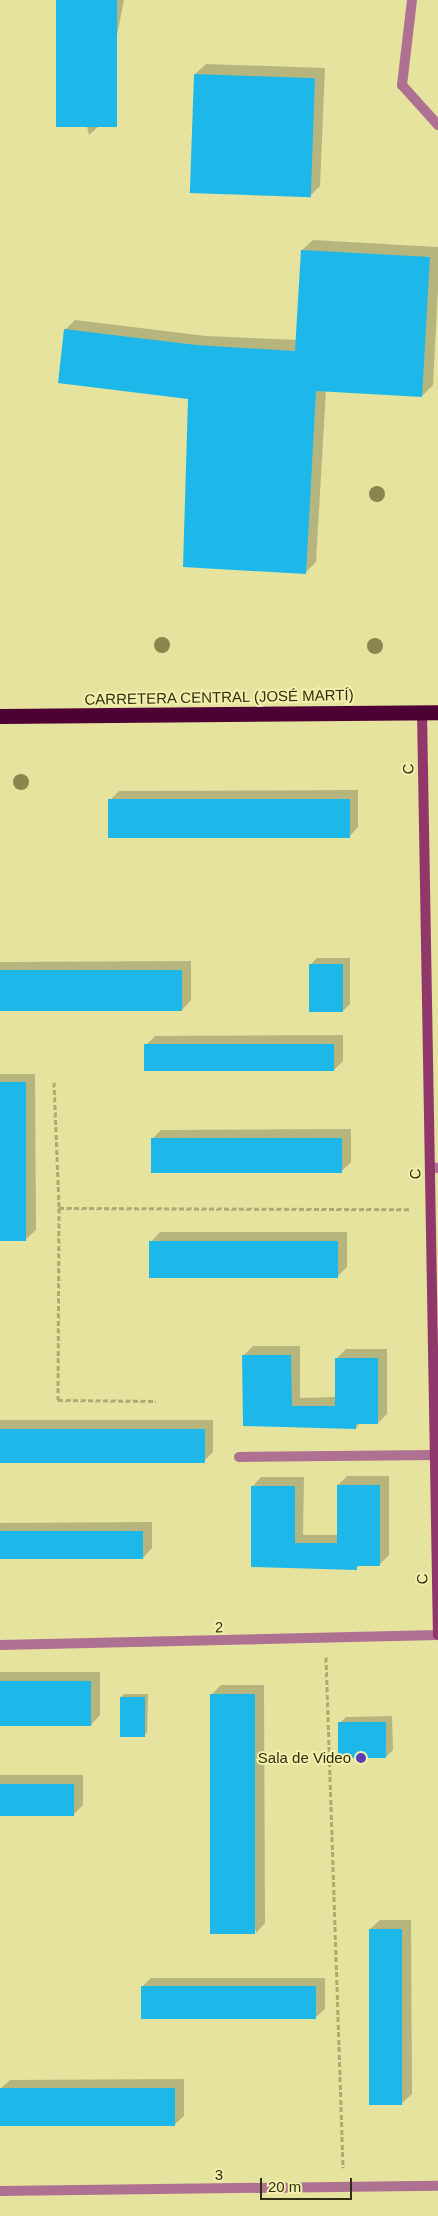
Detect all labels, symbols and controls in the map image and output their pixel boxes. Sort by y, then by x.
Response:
street label: CARRETERA CENTRAL (JOSÉ MARTÍ) [84,686,354,708]
street label: C [399,763,417,775]
street label: C [406,1168,424,1180]
street label: C [413,1573,431,1585]
street label: 2 [215,1618,223,1636]
place label: Sala de Video [258,1749,351,1767]
marker: Sala de Video [355,1752,367,1764]
street label: 3 [215,2166,223,2184]
scale bar [263,2168,356,2200]
text: 20 m [268,2178,301,2195]

